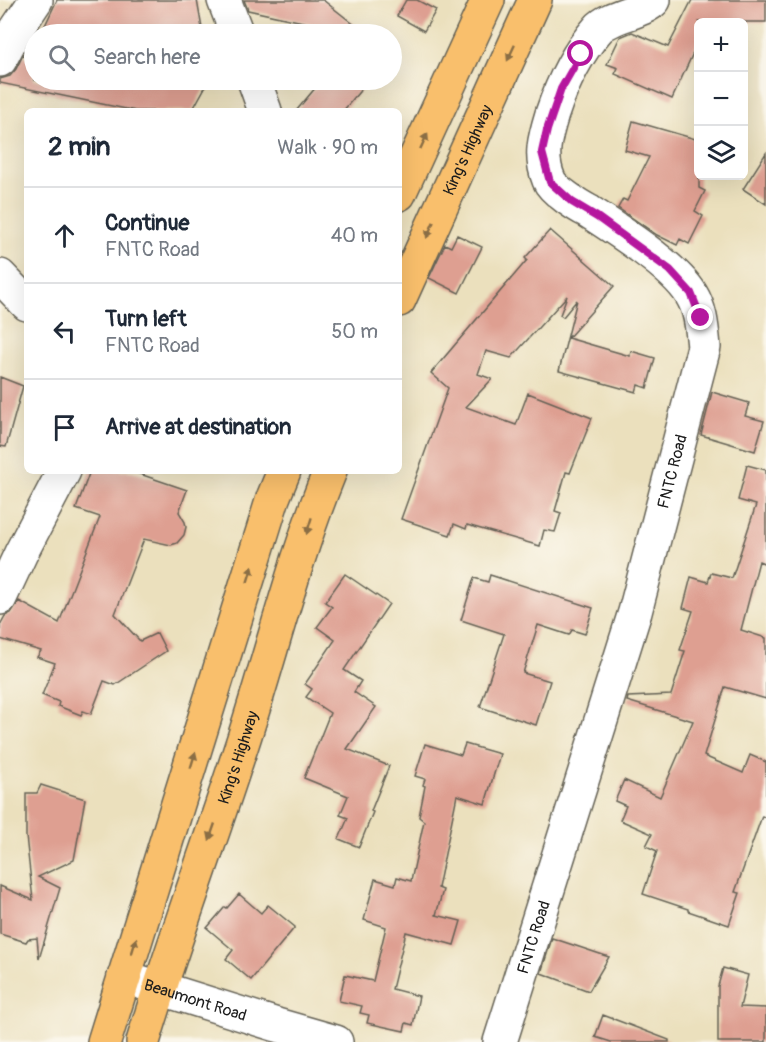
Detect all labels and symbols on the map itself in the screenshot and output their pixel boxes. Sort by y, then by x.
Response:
route start [567,40,593,66]
one-way arrow [506,45,515,62]
street label: King's Highway [439,102,497,198]
one-way arrow [419,133,428,150]
one-way arrow [425,222,434,239]
route end [687,304,713,330]
street label: FNTC Road [653,432,692,511]
one-way arrow [304,517,313,535]
one-way arrow [246,565,255,583]
street label: King's Highway [214,708,263,807]
one-way arrow [188,751,198,769]
one-way arrow [207,823,216,841]
street label: FNTC Road [513,898,555,977]
one-way arrow [130,937,139,955]
street label: Beaumont Road [142,975,249,1026]

